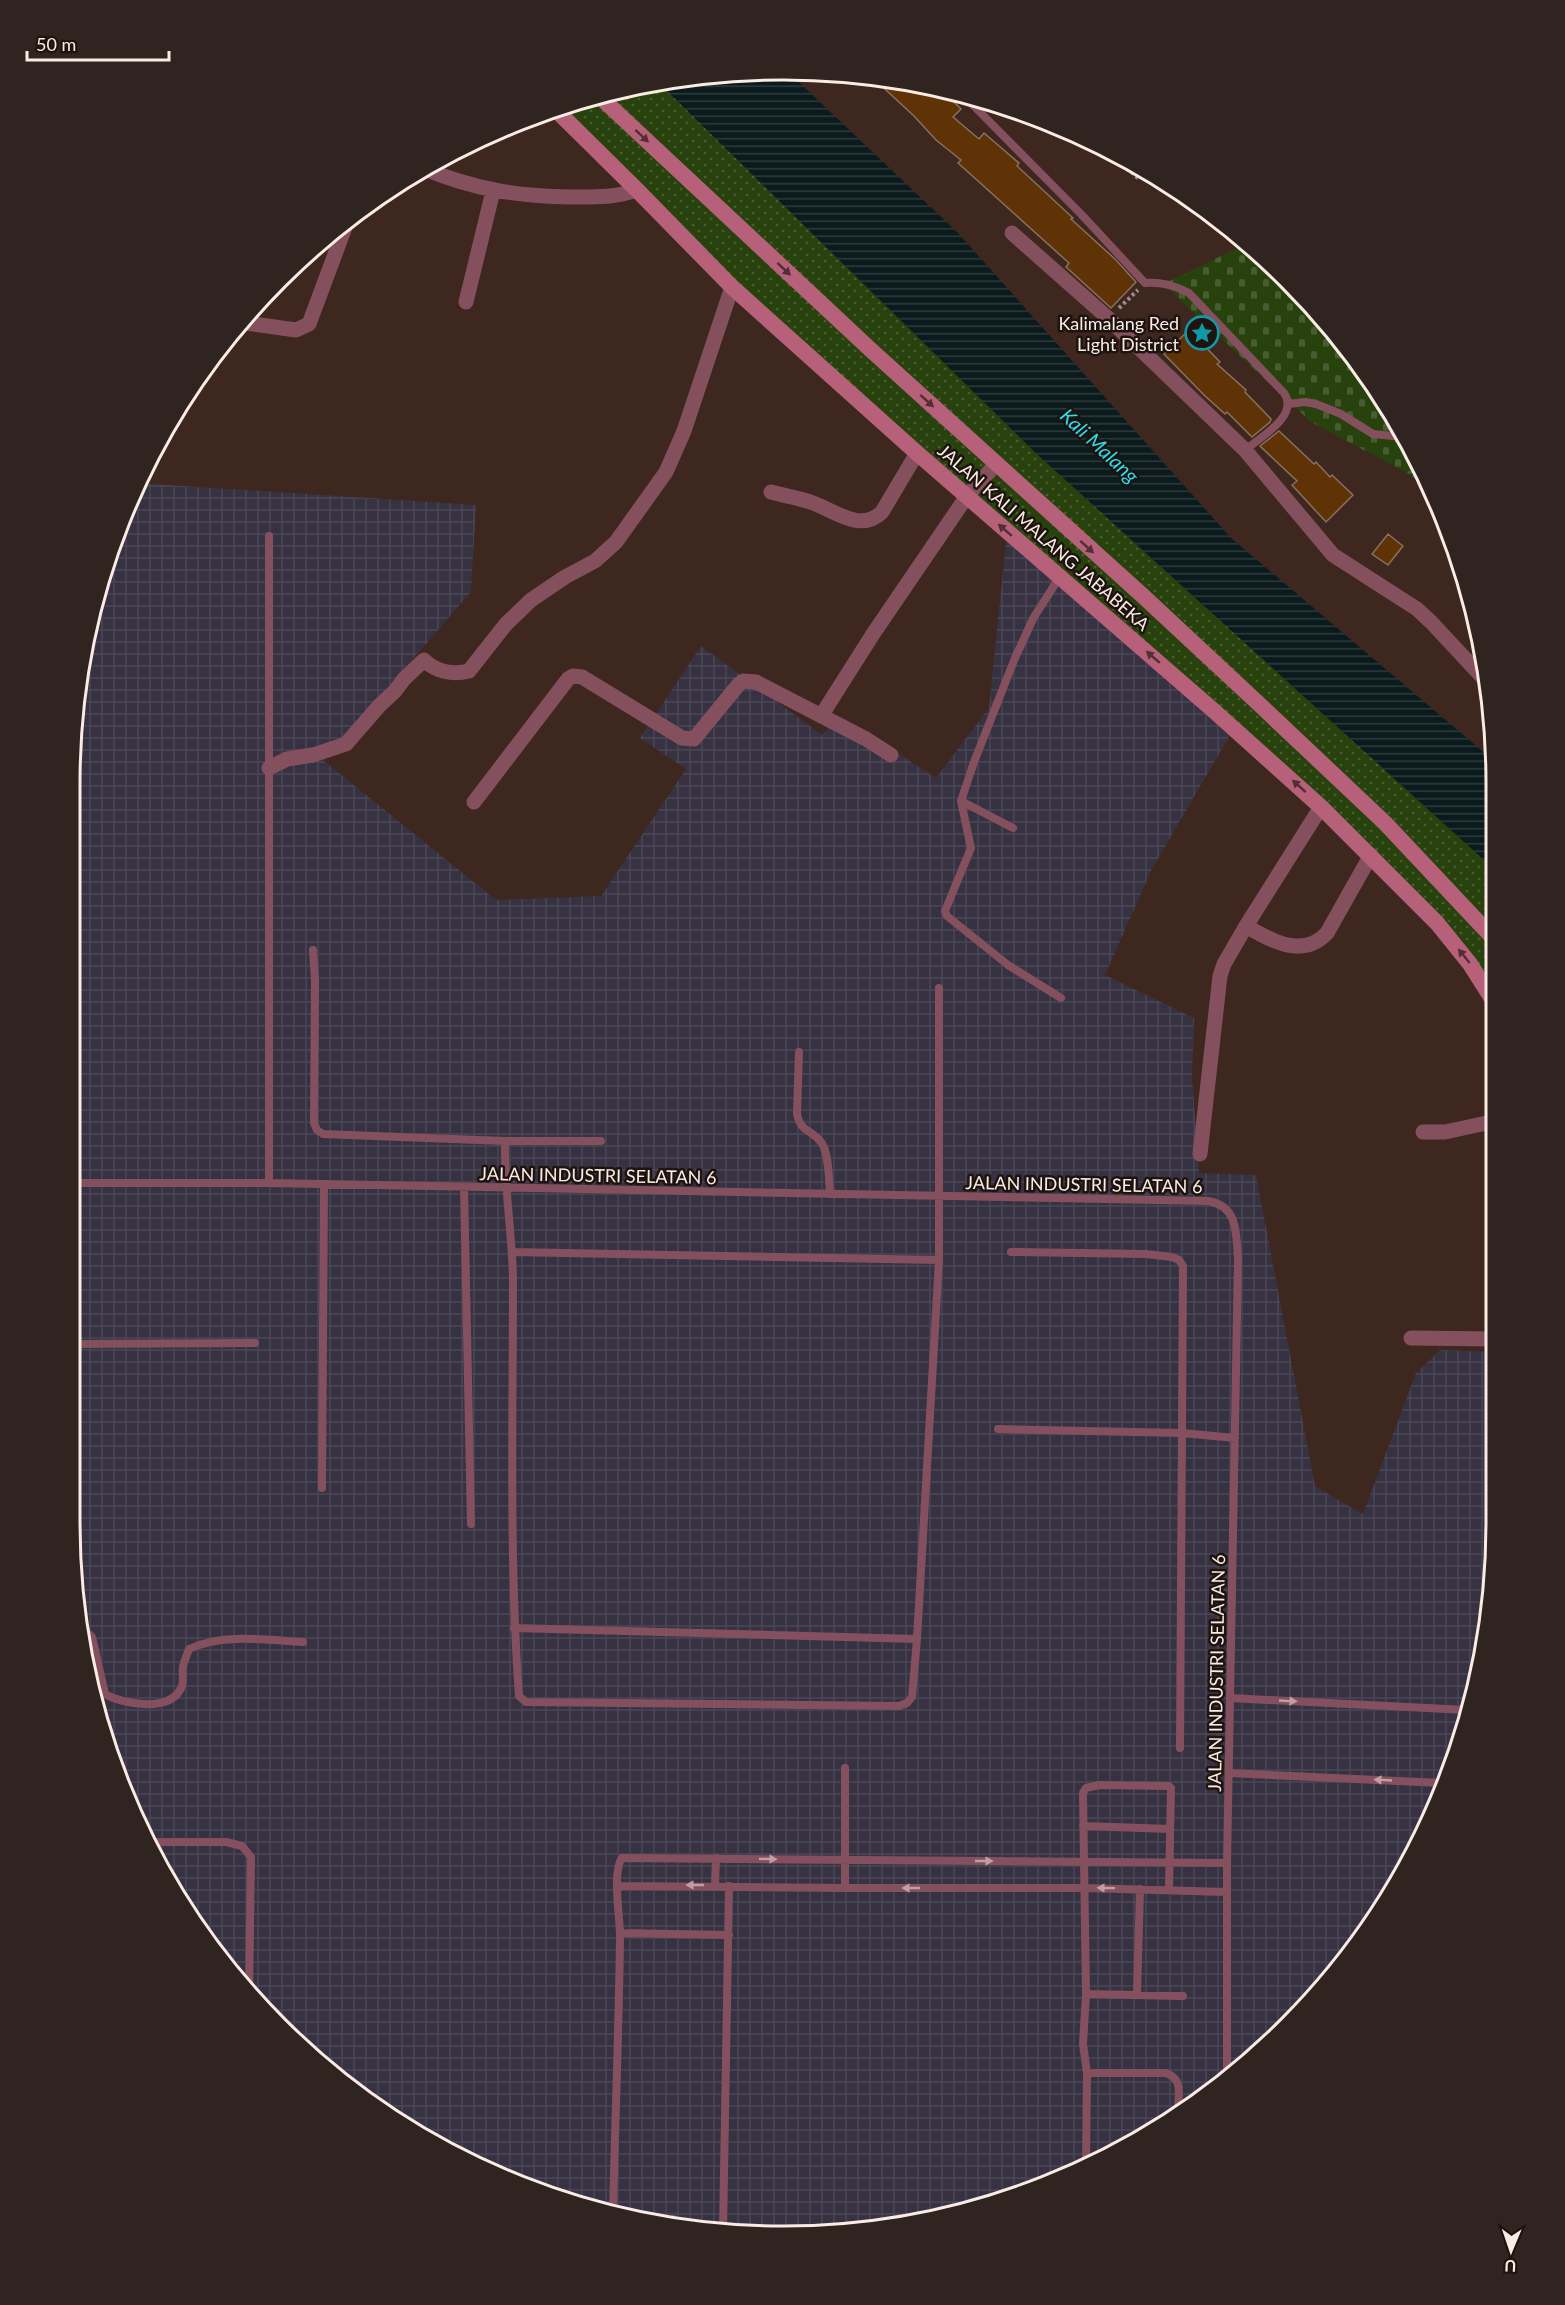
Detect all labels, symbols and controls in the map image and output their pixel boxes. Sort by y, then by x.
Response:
scale bar [27,24,170,62]
text: 50 m [36,33,76,55]
one-way arrow [634,129,649,143]
one-way arrow [777,262,792,276]
place label: Kalimalang Red Light District [1058,312,1180,355]
place icon: Kalimalang Red Light District [1184,315,1220,351]
one-way arrow [920,394,934,408]
water label: Kali Malang [1056,403,1144,487]
street label: JALAN KALI MALANG JABABEKA [934,439,1155,635]
one-way arrow [998,524,1013,537]
one-way arrow [1079,540,1094,553]
one-way arrow [1146,651,1161,664]
one-way arrow [1292,780,1306,794]
one-way arrow [1458,949,1471,964]
street label: JALAN INDUSTRI SELATAN 6 [479,1162,717,1188]
street label: JALAN INDUSTRI SELATAN 6 [965,1171,1203,1197]
street label: JALAN INDUSTRI SELATAN 6 [1203,1554,1229,1792]
one-way arrow [1279,1696,1298,1705]
one-way arrow [1373,1776,1392,1785]
one-way arrow [758,1854,777,1863]
one-way arrow [974,1856,993,1866]
one-way arrow [686,1880,705,1890]
one-way arrow [902,1883,921,1893]
one-way arrow [1097,1883,1116,1893]
north arrow [1481,2221,1541,2281]
text: U [1504,2257,1517,2276]

